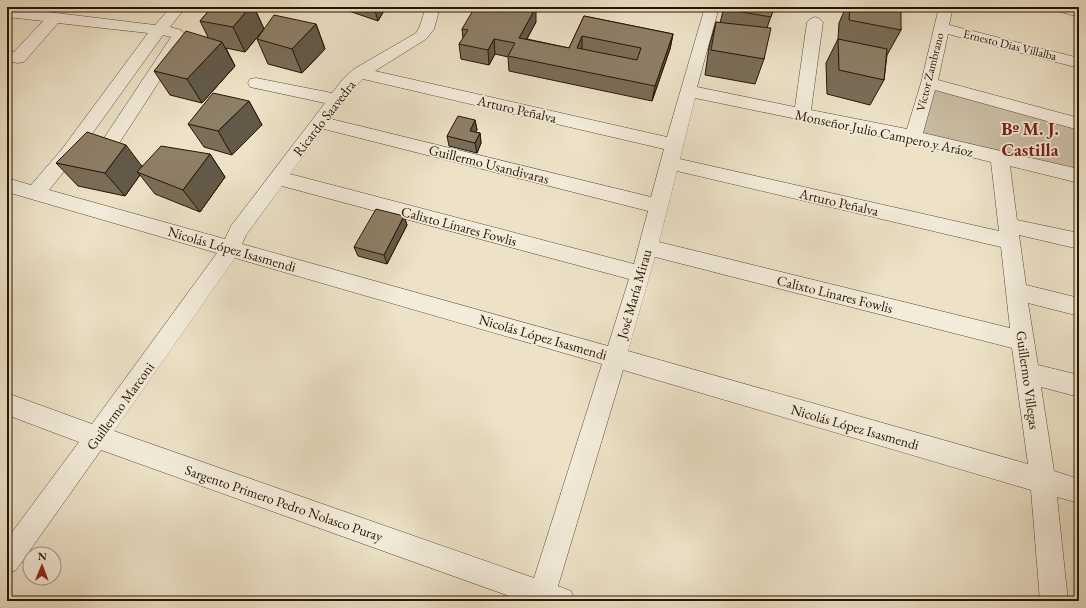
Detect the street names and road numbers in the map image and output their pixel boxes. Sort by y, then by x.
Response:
street label: Ernesto Dias Villalba [962,26,1059,64]
street label: Víctor Zambrano [913,31,947,113]
street label: Ricardo Saavedra [289,76,360,160]
street label: Arturo Peñalva [475,91,559,127]
street label: Monseñor Julio Campero y Aráoz [793,105,975,161]
street label: Guillermo Usandivaras [427,140,551,188]
street label: Arturo Peñalva [797,184,881,220]
street label: Calixto Linares Fowlis [399,202,519,250]
street label: Nicolás López Isasmendi [166,222,299,276]
street label: José María Mirau [612,246,656,342]
street label: Calixto Linares Fowlis [775,271,895,317]
street label: Nicolás López Isasmendi [477,310,610,364]
street label: Guillermo Villegas [1012,330,1044,431]
street label: Guillermo Marconi [82,358,158,453]
street label: Nicolás López Isasmendi [789,400,922,454]
street label: Sargento Primero Pedro Nolasco Puray [183,461,386,546]

